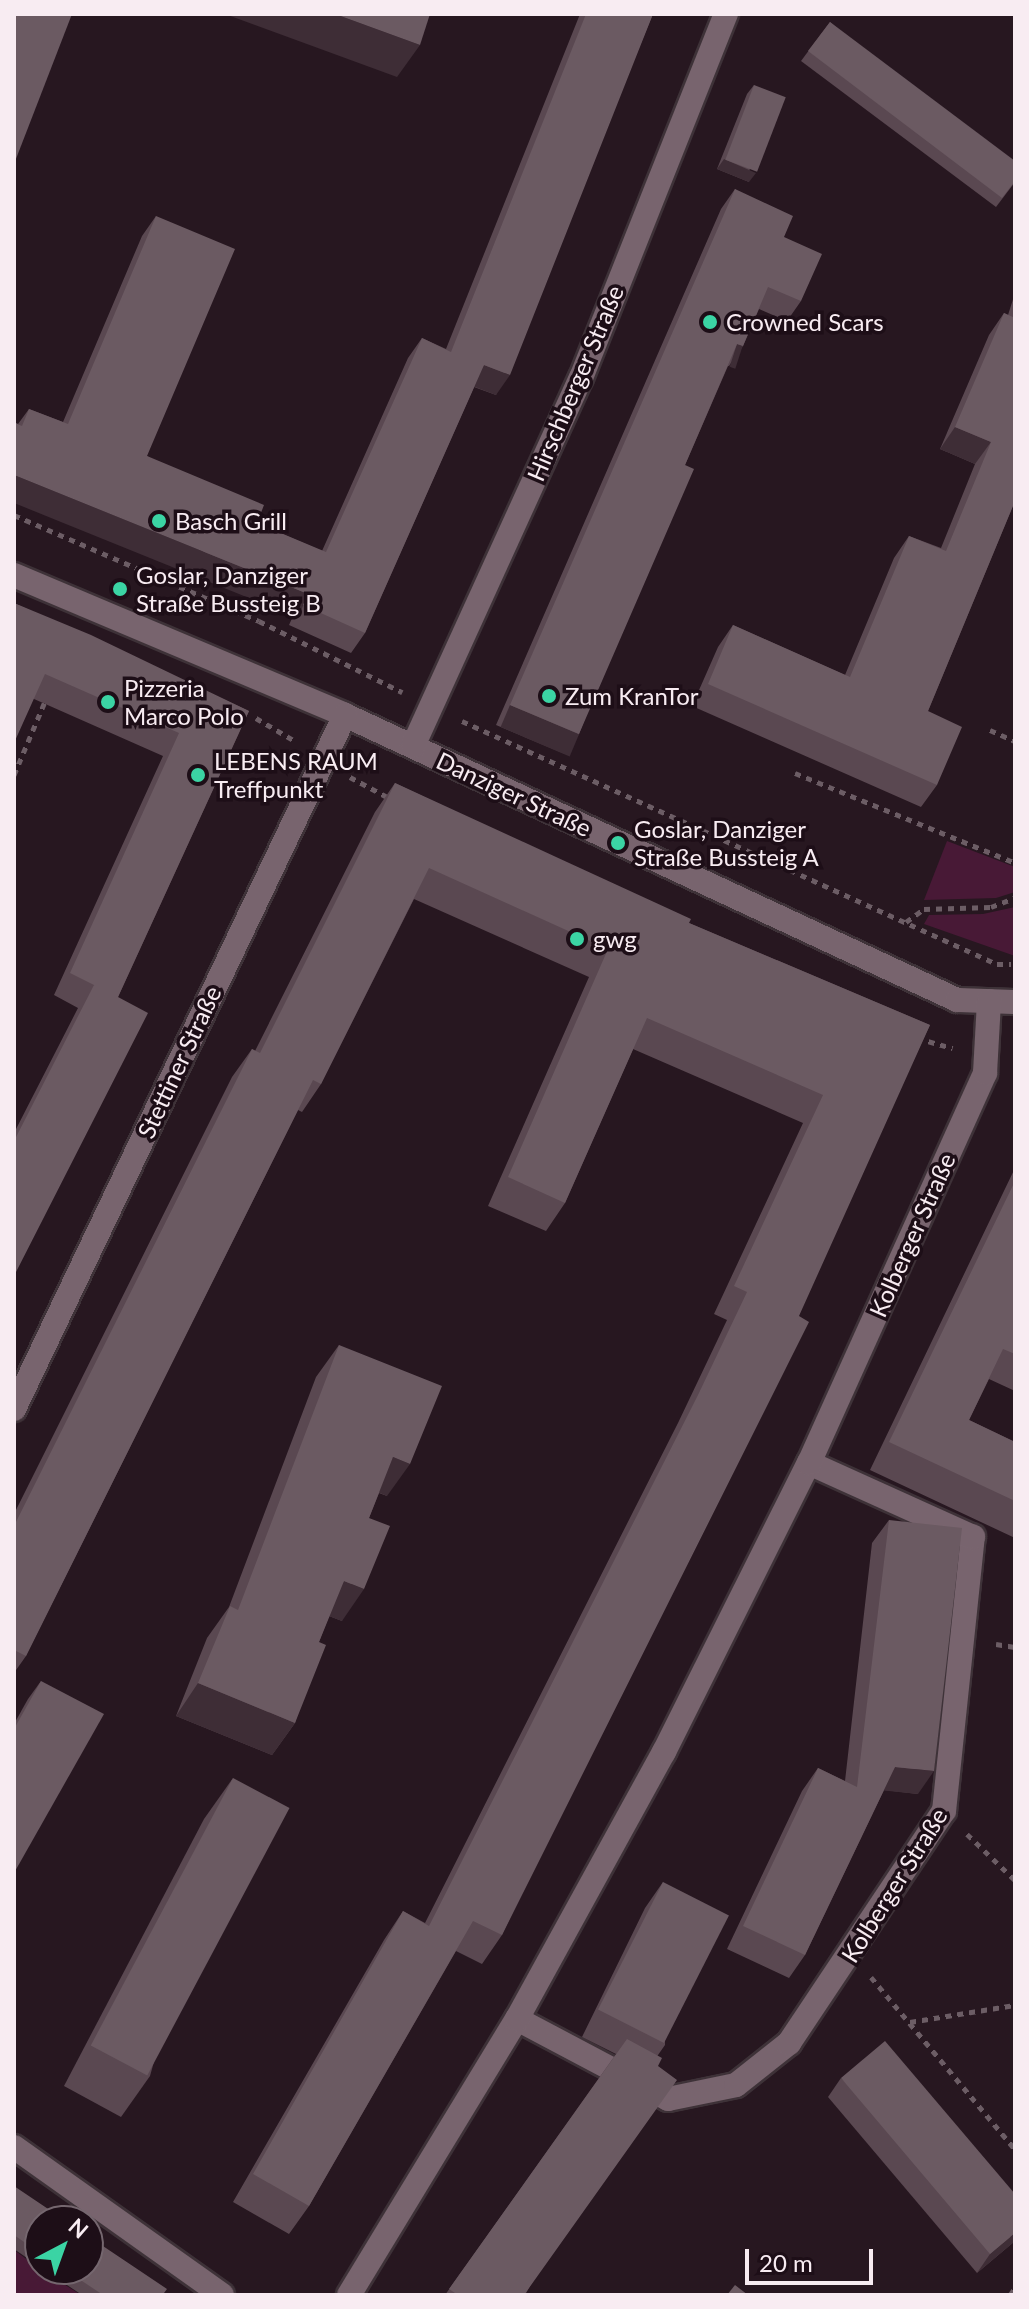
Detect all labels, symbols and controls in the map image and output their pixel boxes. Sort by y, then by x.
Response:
street label: Hirschberger Straße [521,281,629,485]
place label: Crowned Scars [726,308,884,336]
marker: Crowned Scars [701,313,719,331]
place label: Basch Grill [175,507,287,535]
marker: Basch Grill [150,512,168,530]
place label: Goslar, Danziger Straße Bussteig B [136,561,321,617]
marker: Goslar, Danziger Straße Bussteig B [111,580,129,598]
place label: Pizzeria Marco Polo [124,674,244,730]
place label: Zum KranTor [565,682,699,710]
marker: Zum KranTor [540,687,558,705]
marker: Pizzeria Marco Polo [99,693,117,711]
street label: Danziger Straße [432,745,596,843]
place label: LEBENS RAUM Treffpunkt [214,747,378,803]
marker: LEBENS RAUM Treffpunkt [189,766,207,784]
place label: Goslar, Danziger Straße Bussteig A [634,815,820,871]
marker: Goslar, Danziger Straße Bussteig A [609,834,627,852]
place label: gwg [593,925,637,953]
marker: gwg [568,930,586,948]
street label: Stettiner Straße [131,981,227,1143]
street label: Kolberger Straße [863,1148,961,1322]
street label: Kolberger Straße [835,1802,953,1968]
north arrow [24,2205,104,2285]
text: N [64,2212,94,2244]
scale bar [749,2233,877,2283]
text: 20 m [759,2248,813,2277]

